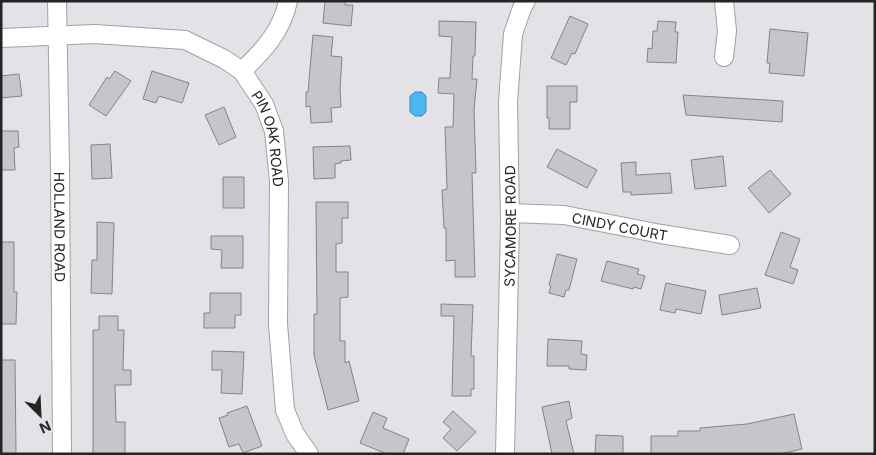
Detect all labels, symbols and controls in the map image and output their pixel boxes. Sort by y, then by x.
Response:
street label: PIN OAK ROAD [249,87,288,188]
street label: SYCAMORE ROAD [500,165,519,287]
street label: HOLLAND ROAD [52,172,69,282]
street label: CINDY COURT [571,208,669,243]
north arrow [15,390,65,440]
text: N [37,417,54,437]

